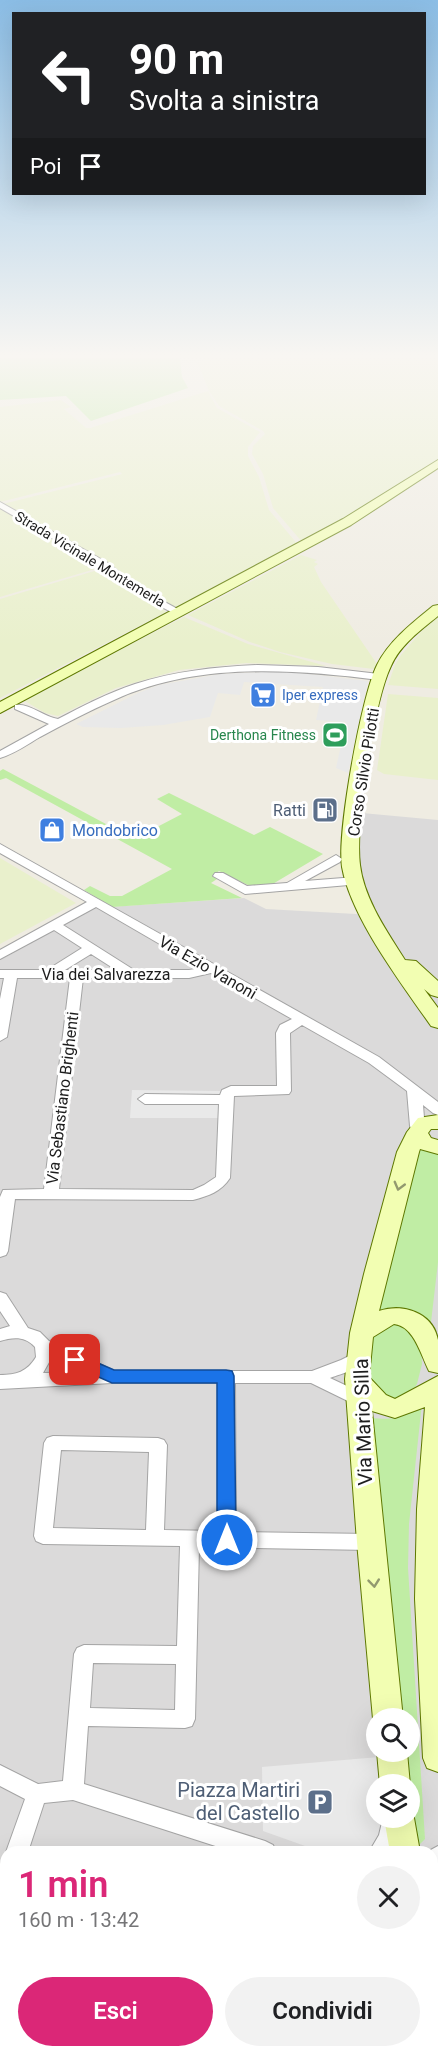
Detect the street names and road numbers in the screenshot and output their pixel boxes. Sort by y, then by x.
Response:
street label: Strada Vicinale Montemerla [12,508,168,610]
street label: Corso Silvio Pilotti [344,707,383,838]
street label: Via Ezio Vanoni [155,932,260,1003]
street label: Via dei Salvarezza [42,965,170,984]
street label: Via Sebastiano Brighenti [42,1011,83,1186]
street label: Via Mario Silla [349,1358,377,1486]

